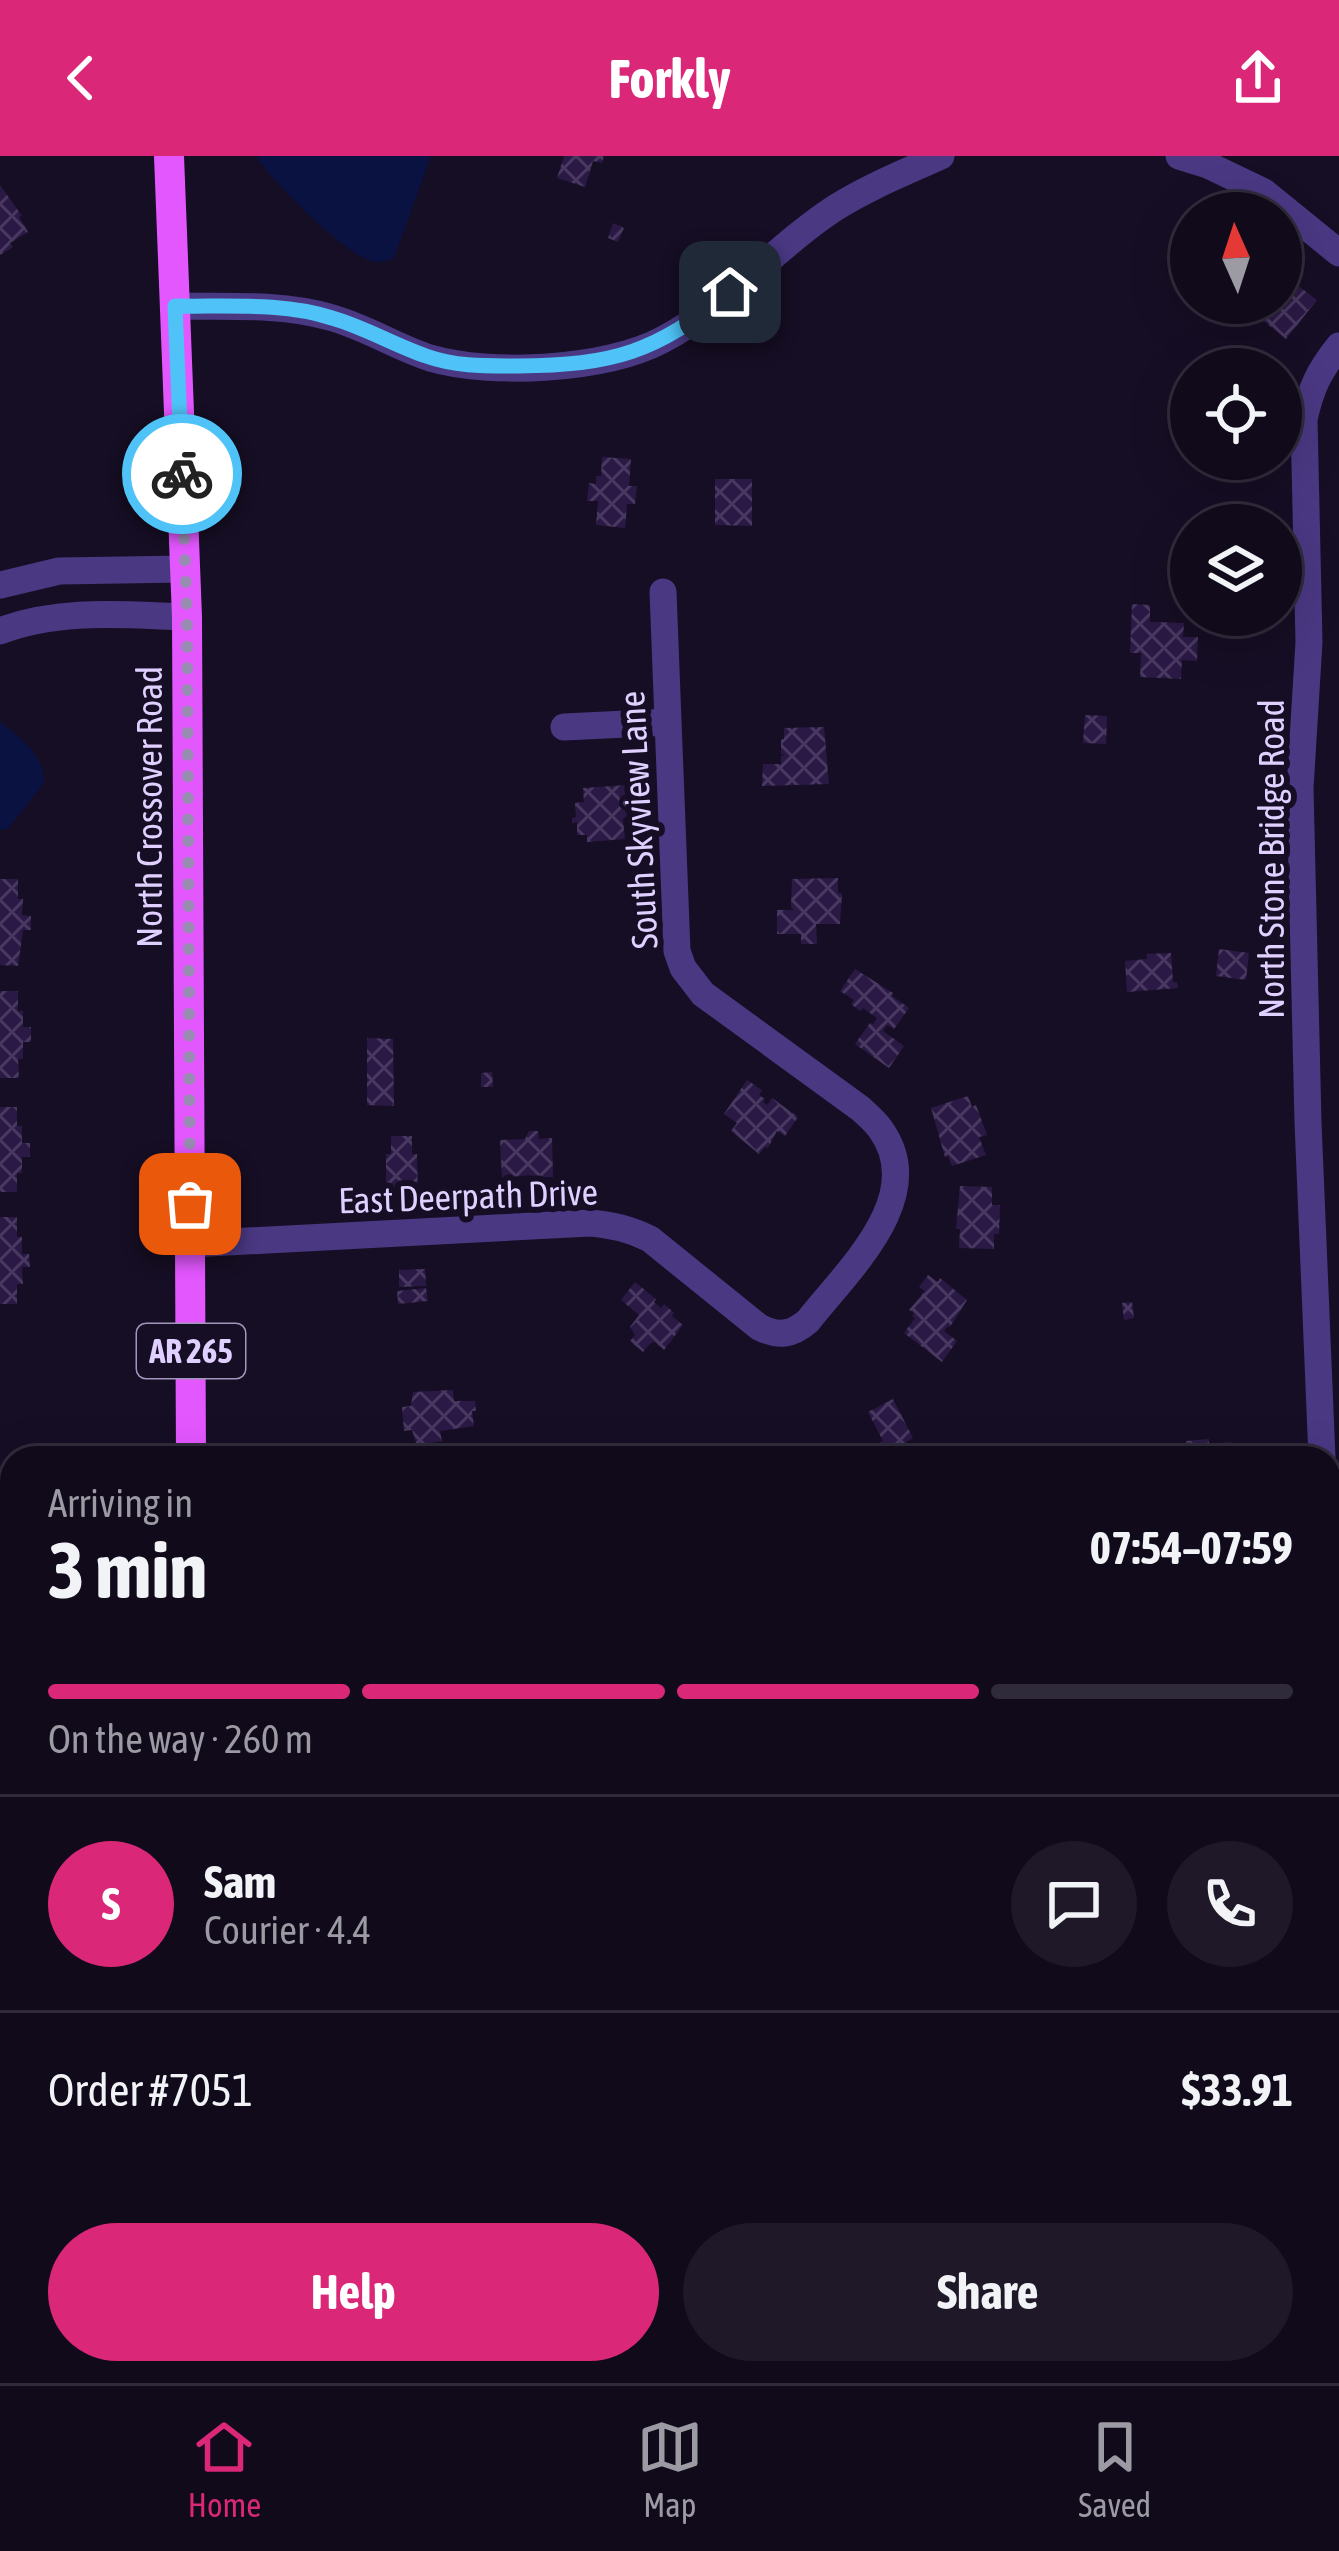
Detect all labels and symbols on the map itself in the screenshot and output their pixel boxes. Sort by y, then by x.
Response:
north arrow [1170,192,1302,324]
pin [679,241,781,343]
courier [122,414,242,534]
street label: North Crossover Road [128,666,170,948]
street label: South Skyview Lane [610,690,666,950]
street label: North Stone Bridge Road [1250,699,1292,1019]
pin [139,1153,241,1255]
street label: East Deerpath Drive [337,1170,599,1222]
road number: AR 265 [137,1324,245,1378]

